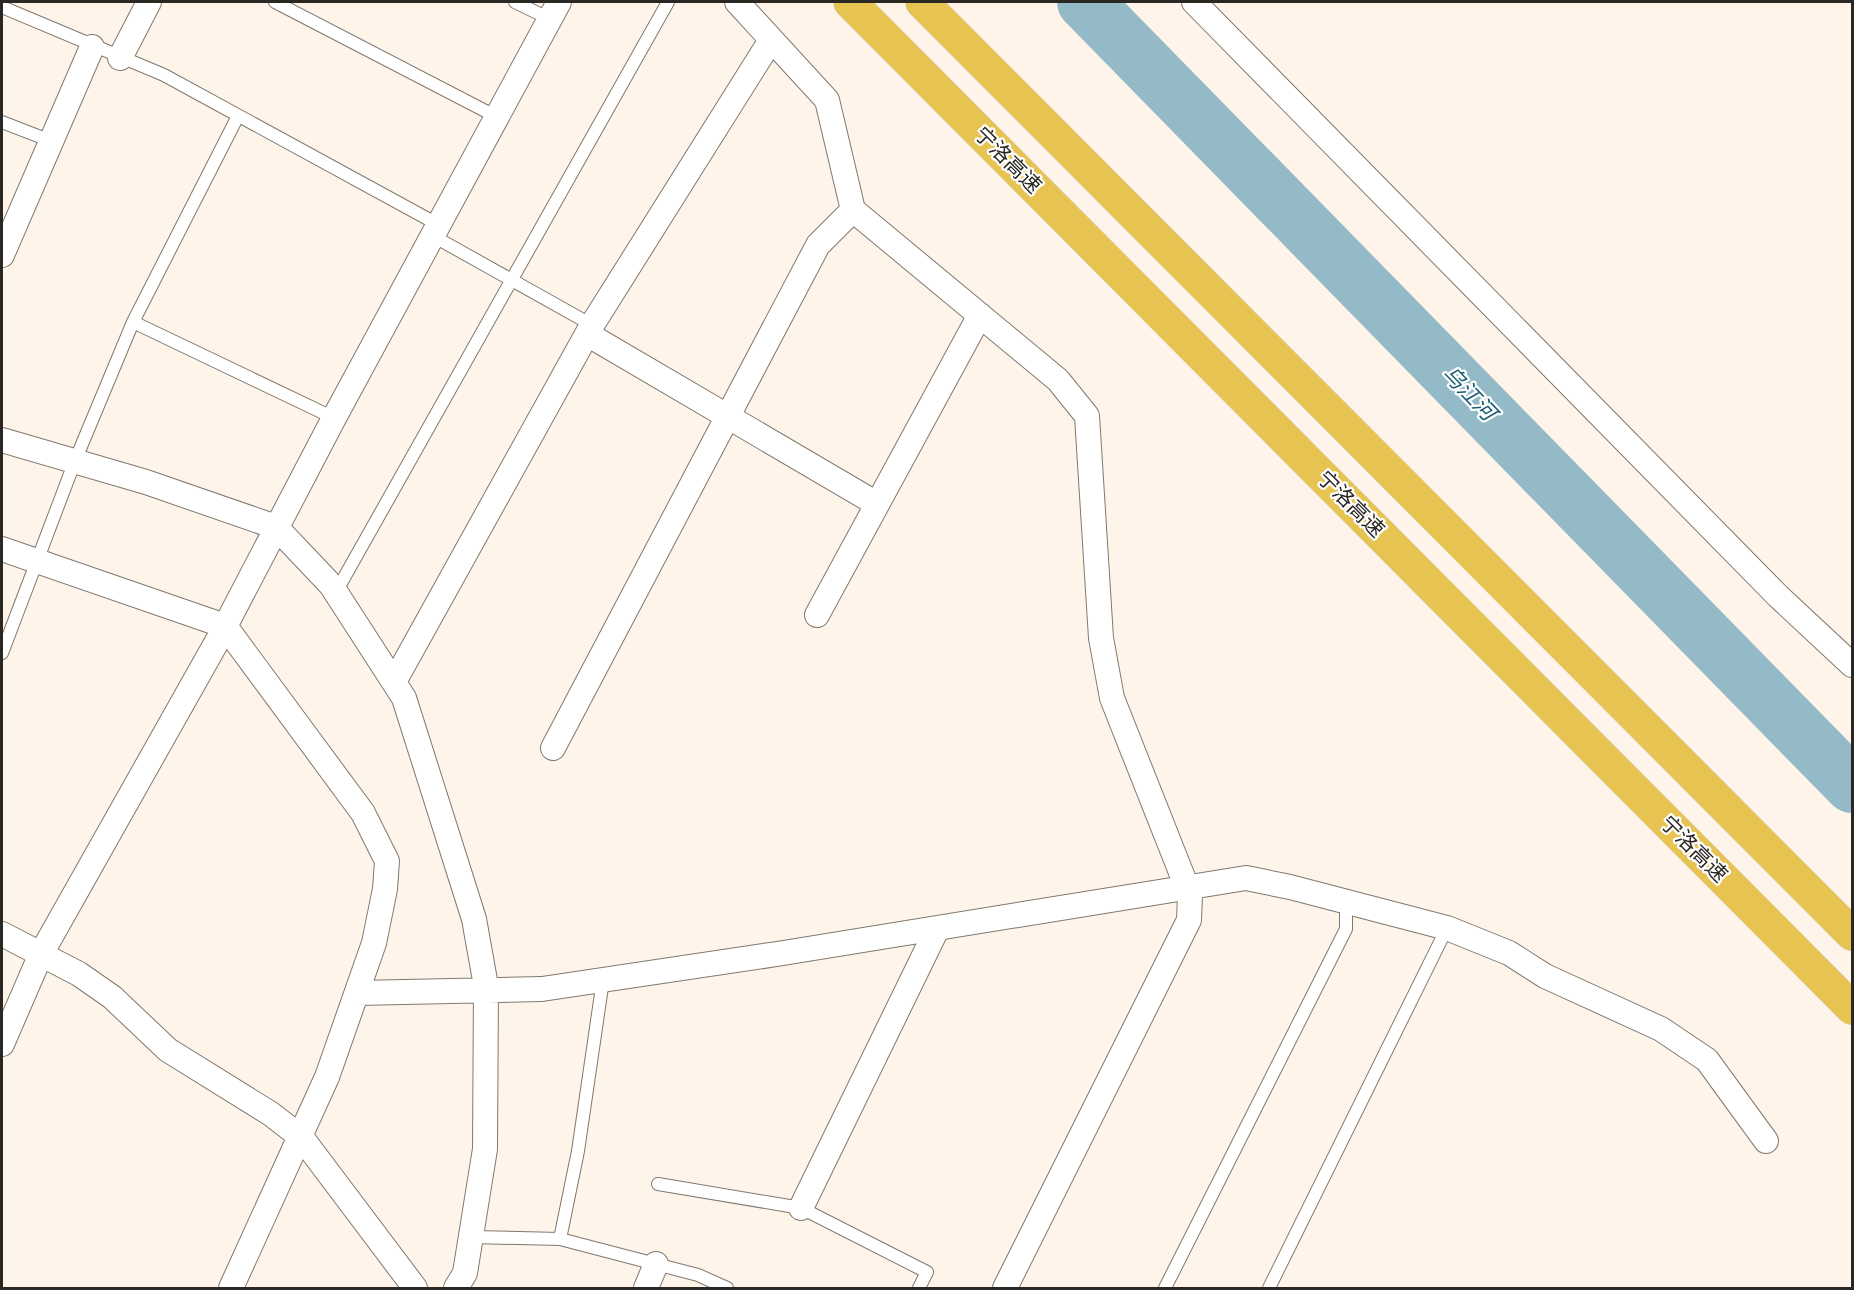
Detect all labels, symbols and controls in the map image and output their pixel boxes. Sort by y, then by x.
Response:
street label: 宁洛高速 [970,122,1046,198]
water label: 乌江河 [1437,361,1504,428]
street label: 宁洛高速 [1313,466,1389,542]
street label: 宁洛高速 [1656,811,1732,887]

